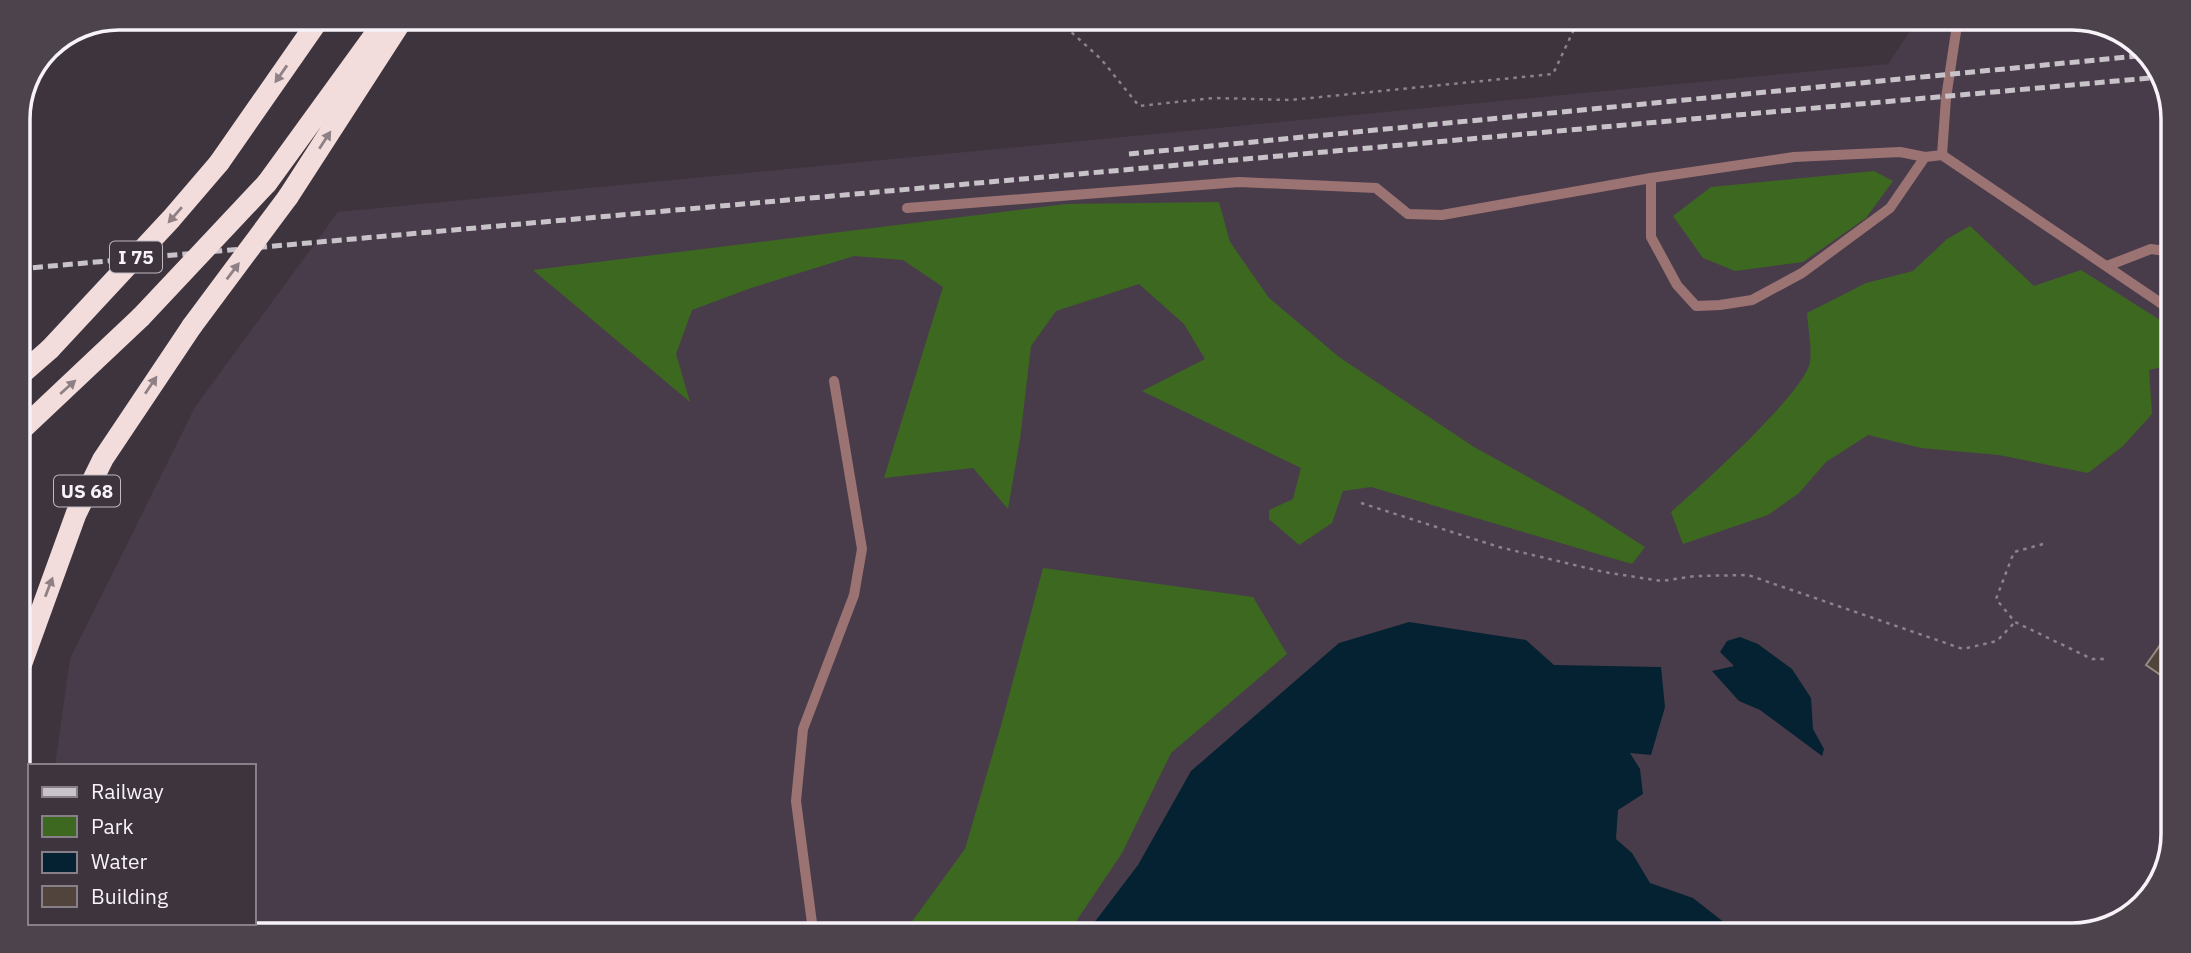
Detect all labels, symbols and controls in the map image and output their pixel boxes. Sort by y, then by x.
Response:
one-way arrow [274,65,288,83]
one-way arrow [318,130,331,150]
one-way arrow [167,206,183,224]
road number: I 75 [110,242,162,272]
one-way arrow [225,263,240,281]
one-way arrow [144,376,158,394]
one-way arrow [59,379,77,395]
road number: US 68 [54,476,120,506]
one-way arrow [43,576,54,597]
legend [28,764,256,925]
text: Railway [91,777,164,805]
text: Park [91,812,134,840]
text: Water [91,847,148,875]
text: Building [91,882,168,910]

